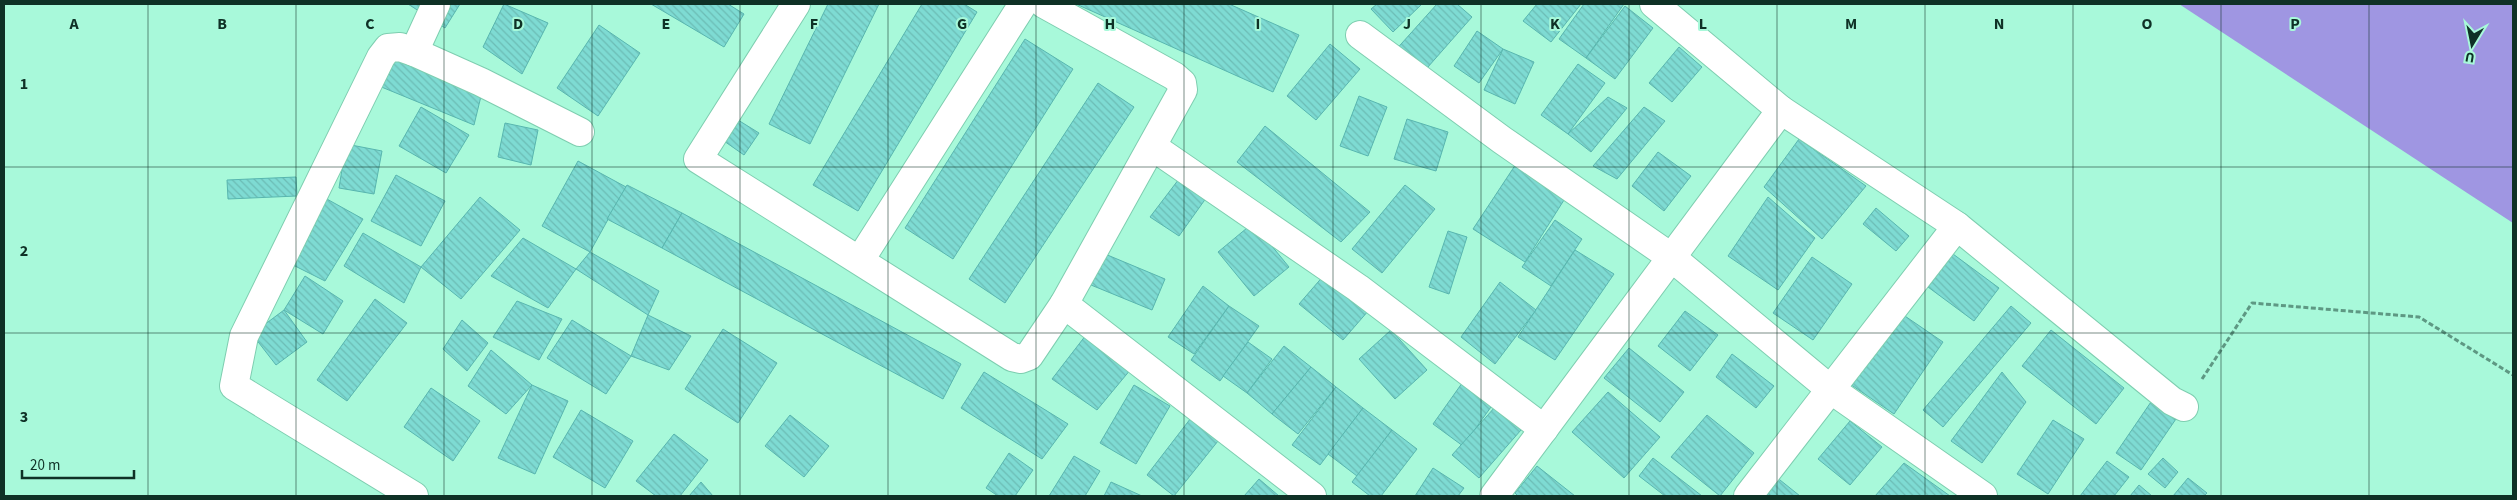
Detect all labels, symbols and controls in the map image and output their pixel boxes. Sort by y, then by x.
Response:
text: A [68,13,79,35]
text: B [217,13,227,35]
text: C [365,13,375,35]
text: D [513,13,523,35]
text: E [662,13,670,35]
text: F [810,13,818,35]
text: G [957,13,967,35]
text: H [1105,13,1115,35]
text: I [1256,13,1260,35]
text: J [1403,13,1411,35]
text: K [1550,13,1560,35]
text: L [1699,13,1707,35]
text: M [1845,13,1857,35]
text: N [1994,13,2004,35]
text: O [2142,13,2153,35]
text: P [2290,13,2300,35]
north arrow [2447,20,2497,70]
text: U [2464,46,2476,67]
text: 1 [20,73,28,95]
text: 2 [20,240,28,262]
text: 3 [20,406,28,428]
scale bar [22,448,135,480]
text: 20 m [30,455,60,476]

